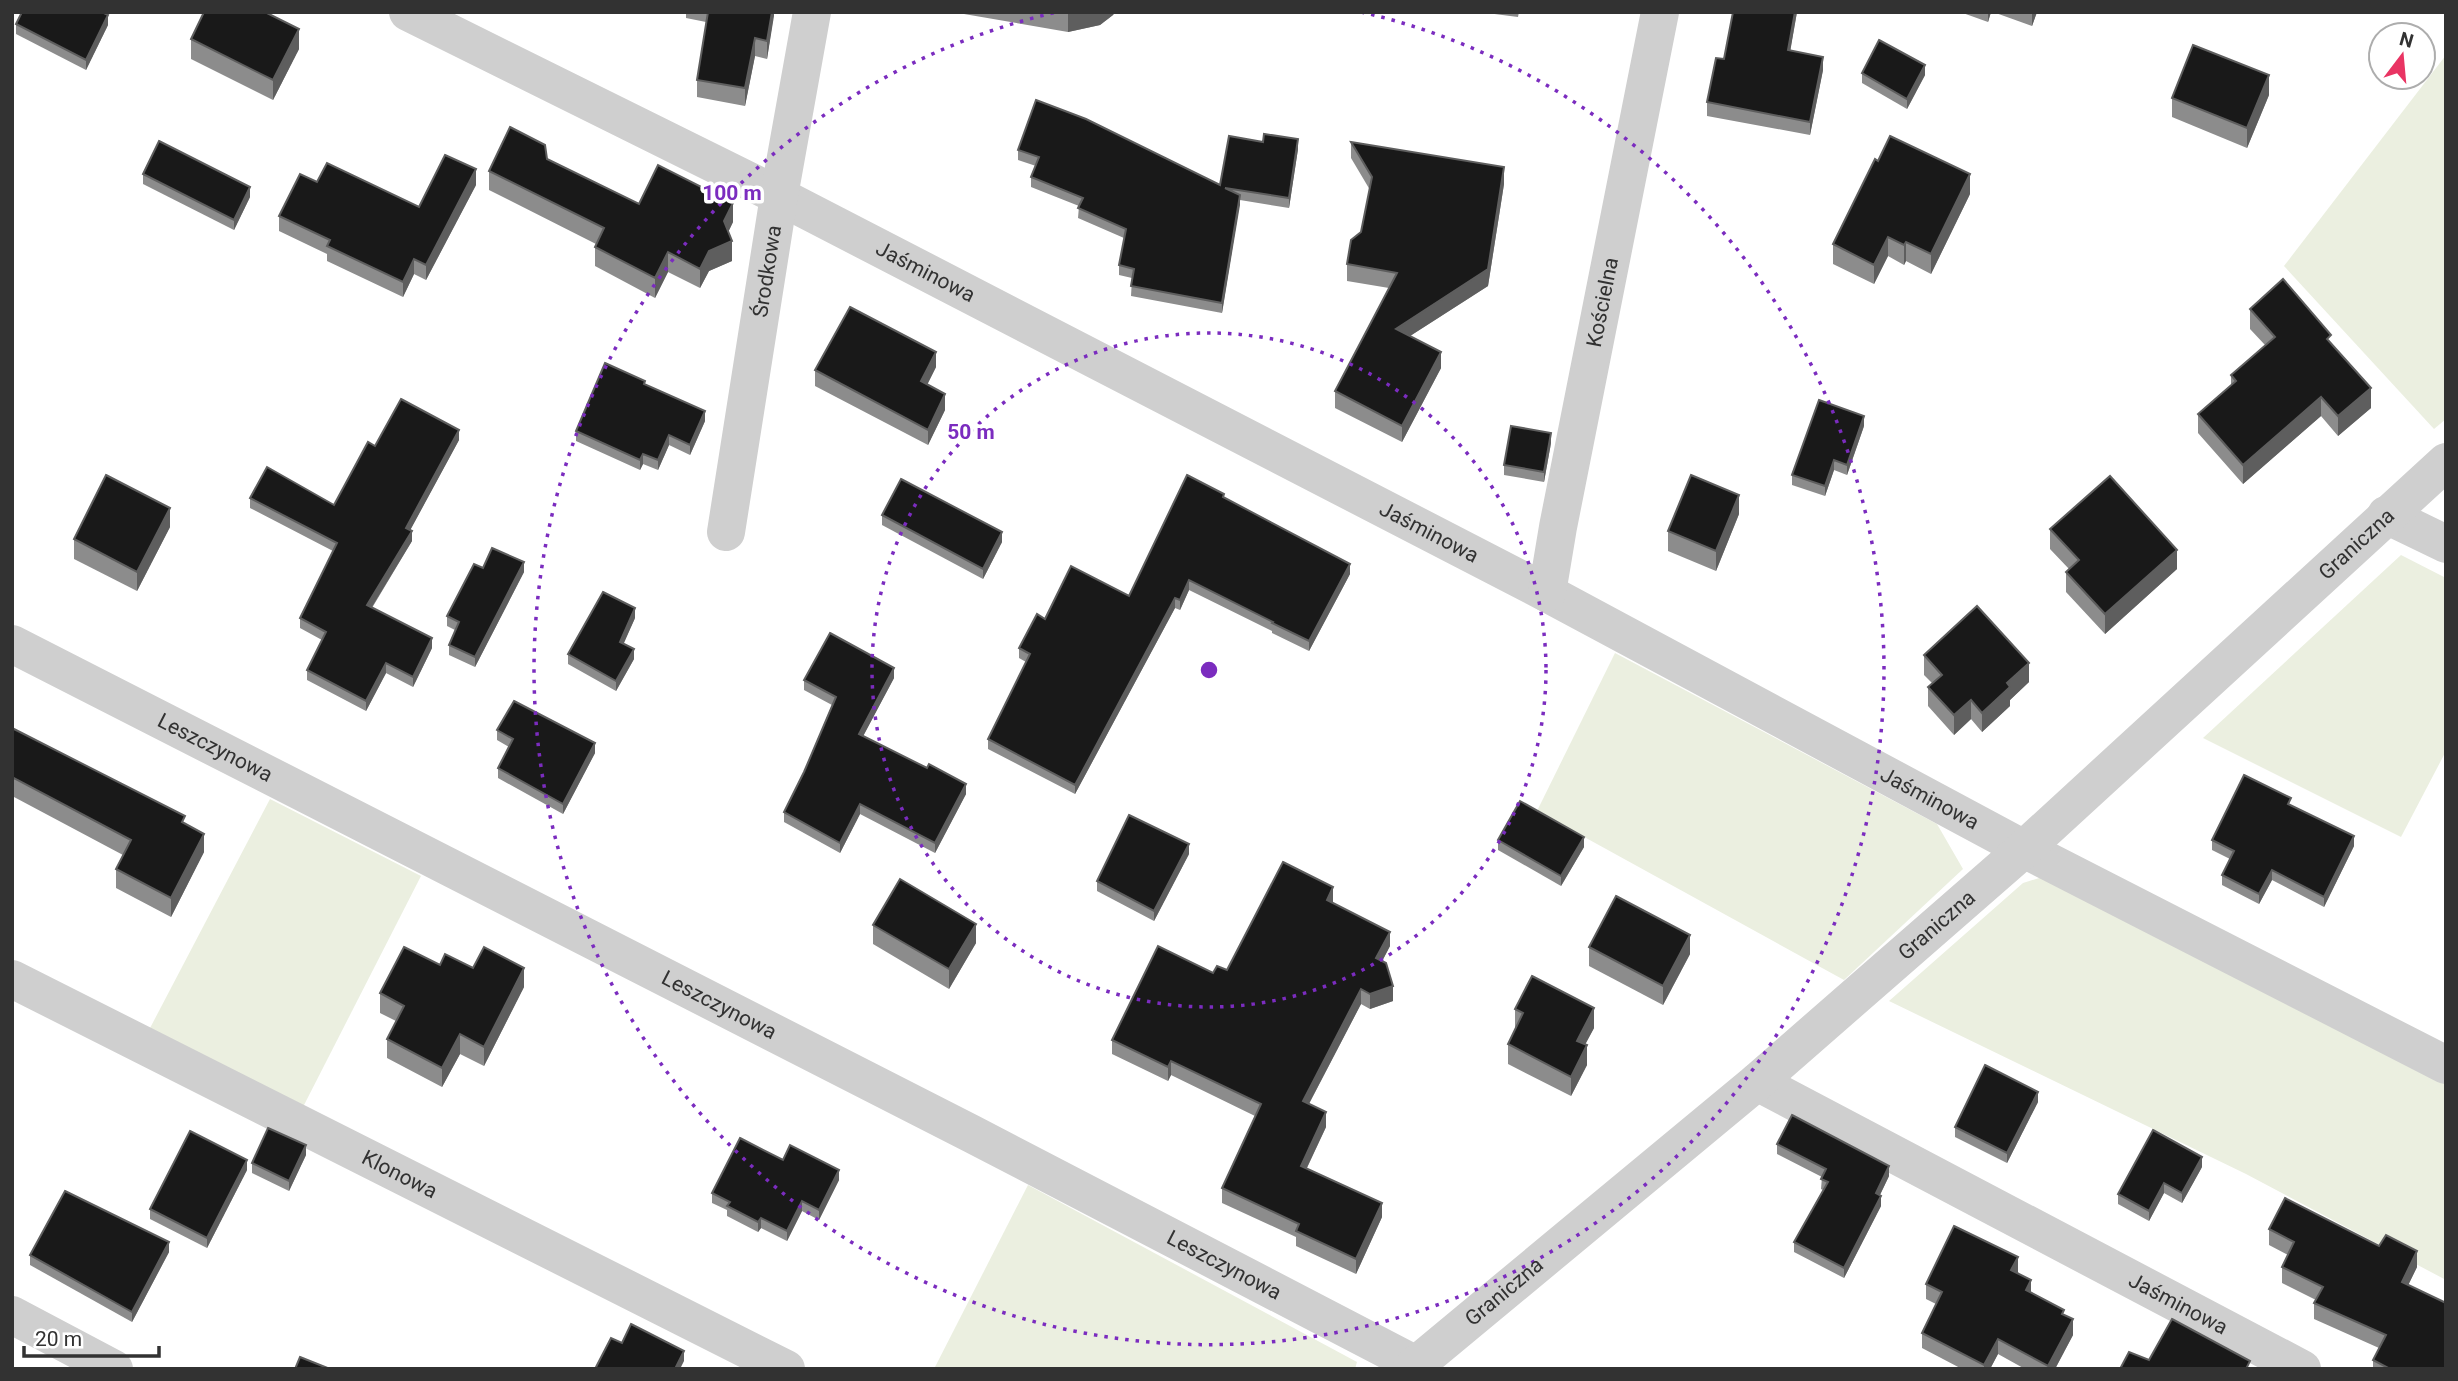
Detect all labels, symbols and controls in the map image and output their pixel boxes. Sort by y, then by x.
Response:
north arrow [2367,21,2437,91]
text: N [2397,27,2416,53]
text: 100 m [702,181,762,205]
street label: Środkowa [748,223,786,319]
street label: Jaśminowa [872,236,979,307]
street label: Kościelna [1582,255,1623,349]
text: 50 m [947,420,995,444]
street label: Jaśminowa [1376,497,1483,568]
street label: Graniczna [2314,504,2399,585]
centre of rings [1197,658,1221,682]
street label: Leszczynowa [154,708,277,787]
street label: Jaśminowa [1876,762,1983,835]
street label: Graniczna [1893,885,1980,965]
street label: Leszczynowa [658,966,781,1044]
street label: Klonowa [358,1145,441,1203]
street label: Leszczynowa [1163,1225,1285,1305]
street label: Graniczna [1460,1253,1548,1331]
street label: Jaśminowa [2125,1268,2232,1340]
scale bar [24,1314,159,1358]
text: 20 m [35,1327,82,1351]

